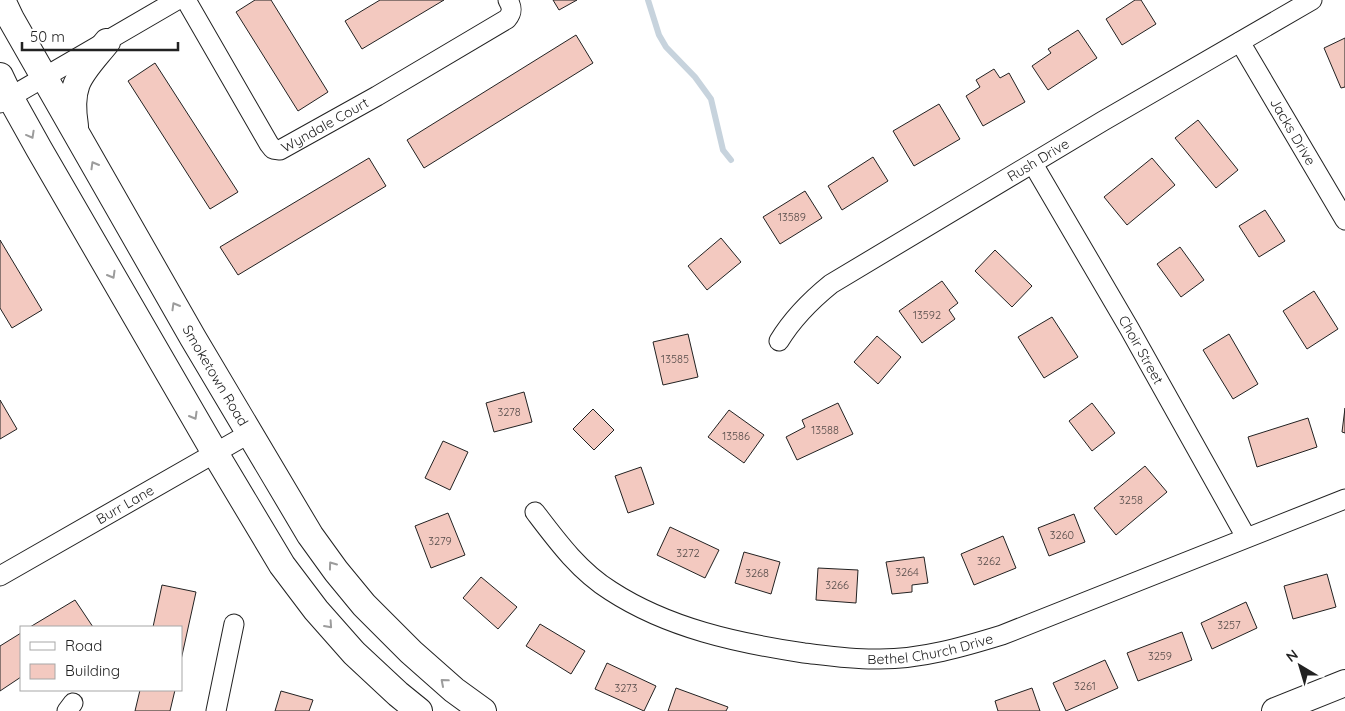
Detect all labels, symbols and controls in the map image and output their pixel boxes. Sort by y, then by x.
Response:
scale bar [22,20,179,52]
text: 50 m [30,27,65,46]
street label: Wyndale Court [278,93,372,157]
street label: Jacks Drive [1266,95,1320,169]
one-way arrow [24,129,34,138]
street label: Rush Drive [1004,134,1073,185]
one-way arrow [91,162,101,171]
house number: 13589 [778,210,806,224]
one-way arrow [106,270,116,279]
one-way arrow [172,303,182,312]
house number: 13592 [913,308,941,322]
street label: Choir Street [1115,312,1168,388]
street label: Smoketown Road [178,322,252,429]
house number: 13585 [661,352,689,366]
house number: 3278 [497,405,521,419]
one-way arrow [187,410,197,419]
house number: 13588 [811,423,839,437]
house number: 13586 [722,429,750,443]
street label: Burr Lane [93,481,157,528]
house number: 3258 [1119,493,1143,507]
house number: 3260 [1050,528,1074,542]
house number: 3279 [428,534,452,548]
house number: 3272 [676,546,700,560]
house number: 3262 [977,554,1001,568]
one-way arrow [329,561,338,571]
house number: 3264 [895,565,919,579]
house number: 3268 [745,566,769,580]
house number: 3266 [825,578,849,592]
house number: 3257 [1217,618,1241,632]
one-way arrow [323,620,332,629]
legend [20,626,182,691]
street label: Bethel Church Drive [867,629,995,668]
text: Road [65,636,102,655]
north arrow [1275,641,1325,691]
text: N [1282,645,1302,666]
house number: 3259 [1148,649,1172,663]
text: Building [65,661,120,680]
one-way arrow [441,678,450,687]
house number: 3261 [1074,679,1096,693]
house number: 3273 [614,681,638,695]

